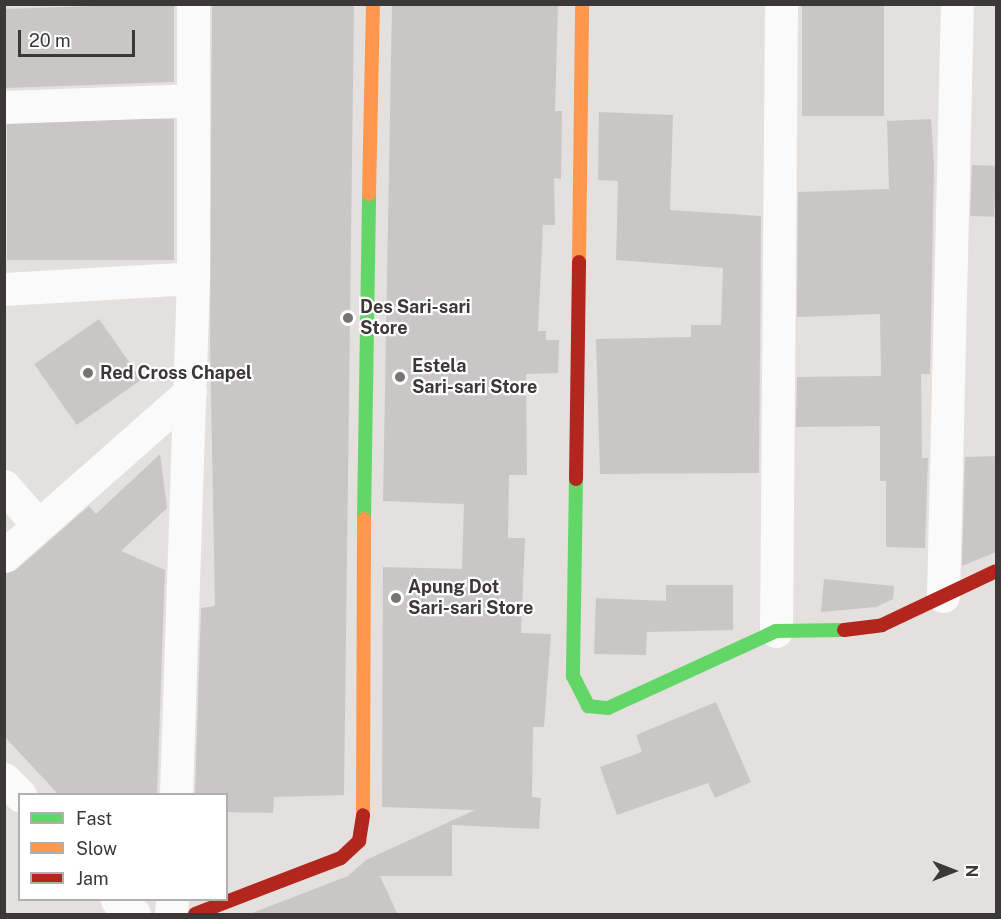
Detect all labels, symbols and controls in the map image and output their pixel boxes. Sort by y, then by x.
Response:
scale bar [21,18,138,56]
text: 20 m [29,30,71,51]
place label: Des Sari-sari Store [360,297,471,340]
marker: Des Sari-sari Store [341,311,355,325]
place label: Estela Sari-sari Store [412,356,537,398]
place label: Red Cross Chapel [100,362,252,384]
marker: Red Cross Chapel [81,366,95,380]
marker: Estela Sari-sari Store [393,370,407,384]
place label: Apung Dot Sari-sari Store [408,577,533,620]
marker: Apung Dot Sari-sari Store [389,591,403,605]
legend [18,793,228,901]
text: Fast [76,808,112,829]
text: Slow [76,838,117,859]
north arrow [923,841,983,901]
text: N [962,865,981,877]
text: Jam [76,868,109,889]

